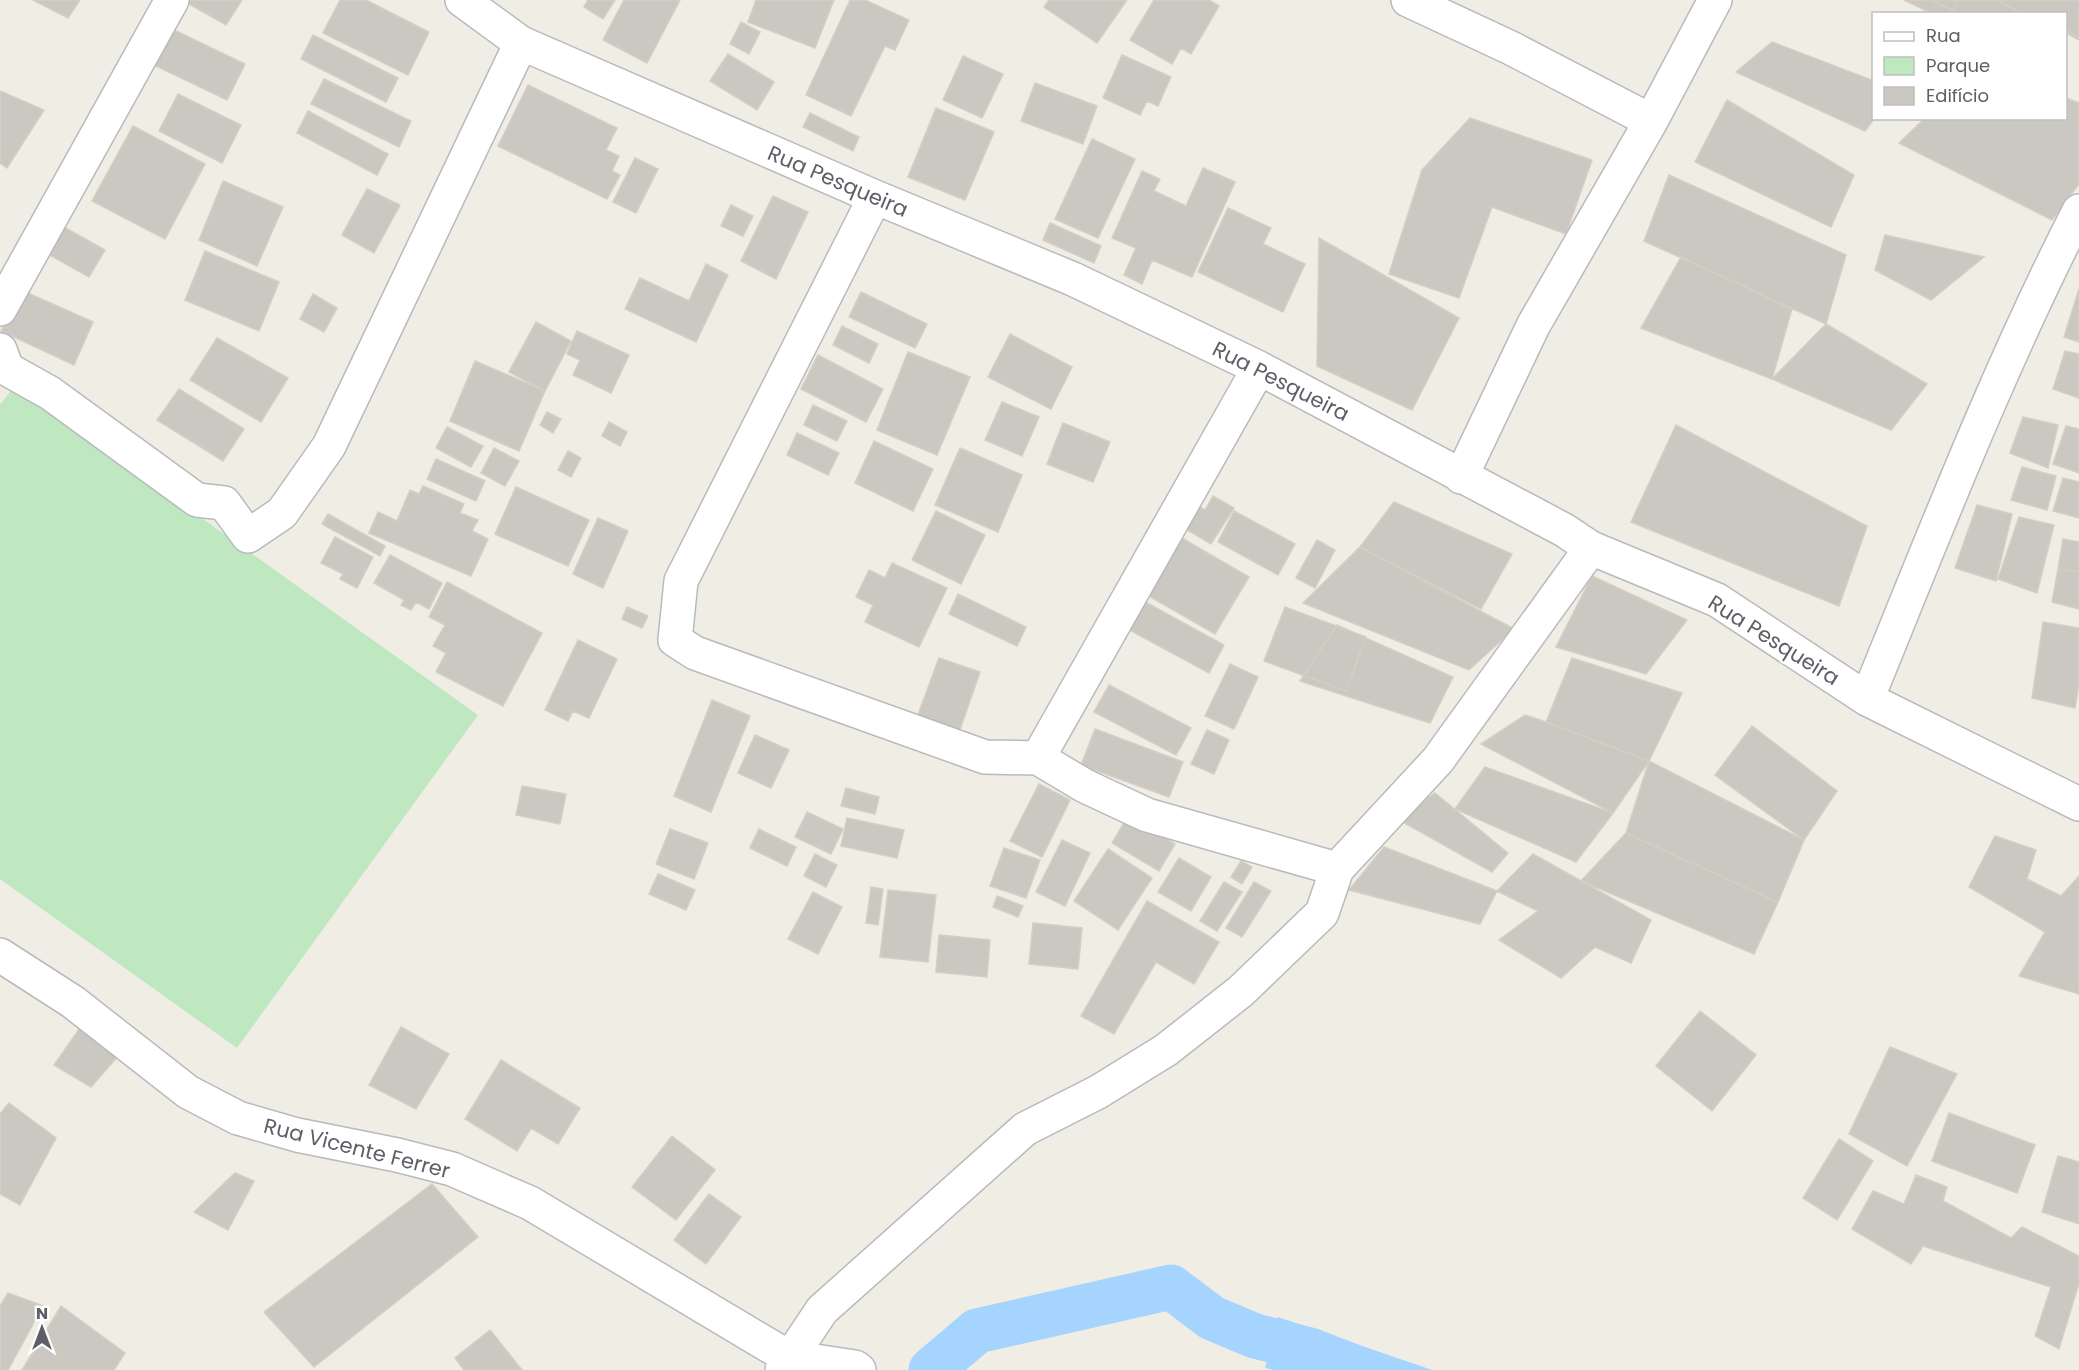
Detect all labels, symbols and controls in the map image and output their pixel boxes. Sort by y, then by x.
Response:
legend [1872,12,2067,120]
text: Rua [1926,23,1961,48]
text: Parque [1926,53,1990,78]
text: Edifício [1926,83,1989,108]
street label: Rua Pesqueira [763,138,913,224]
street label: Rua Pesqueira [1208,334,1354,428]
street label: Rua Pesqueira [1703,588,1845,692]
street label: Rua Vicente Ferrer [261,1111,453,1185]
north arrow [12,1298,72,1358]
text: N [36,1302,48,1325]

